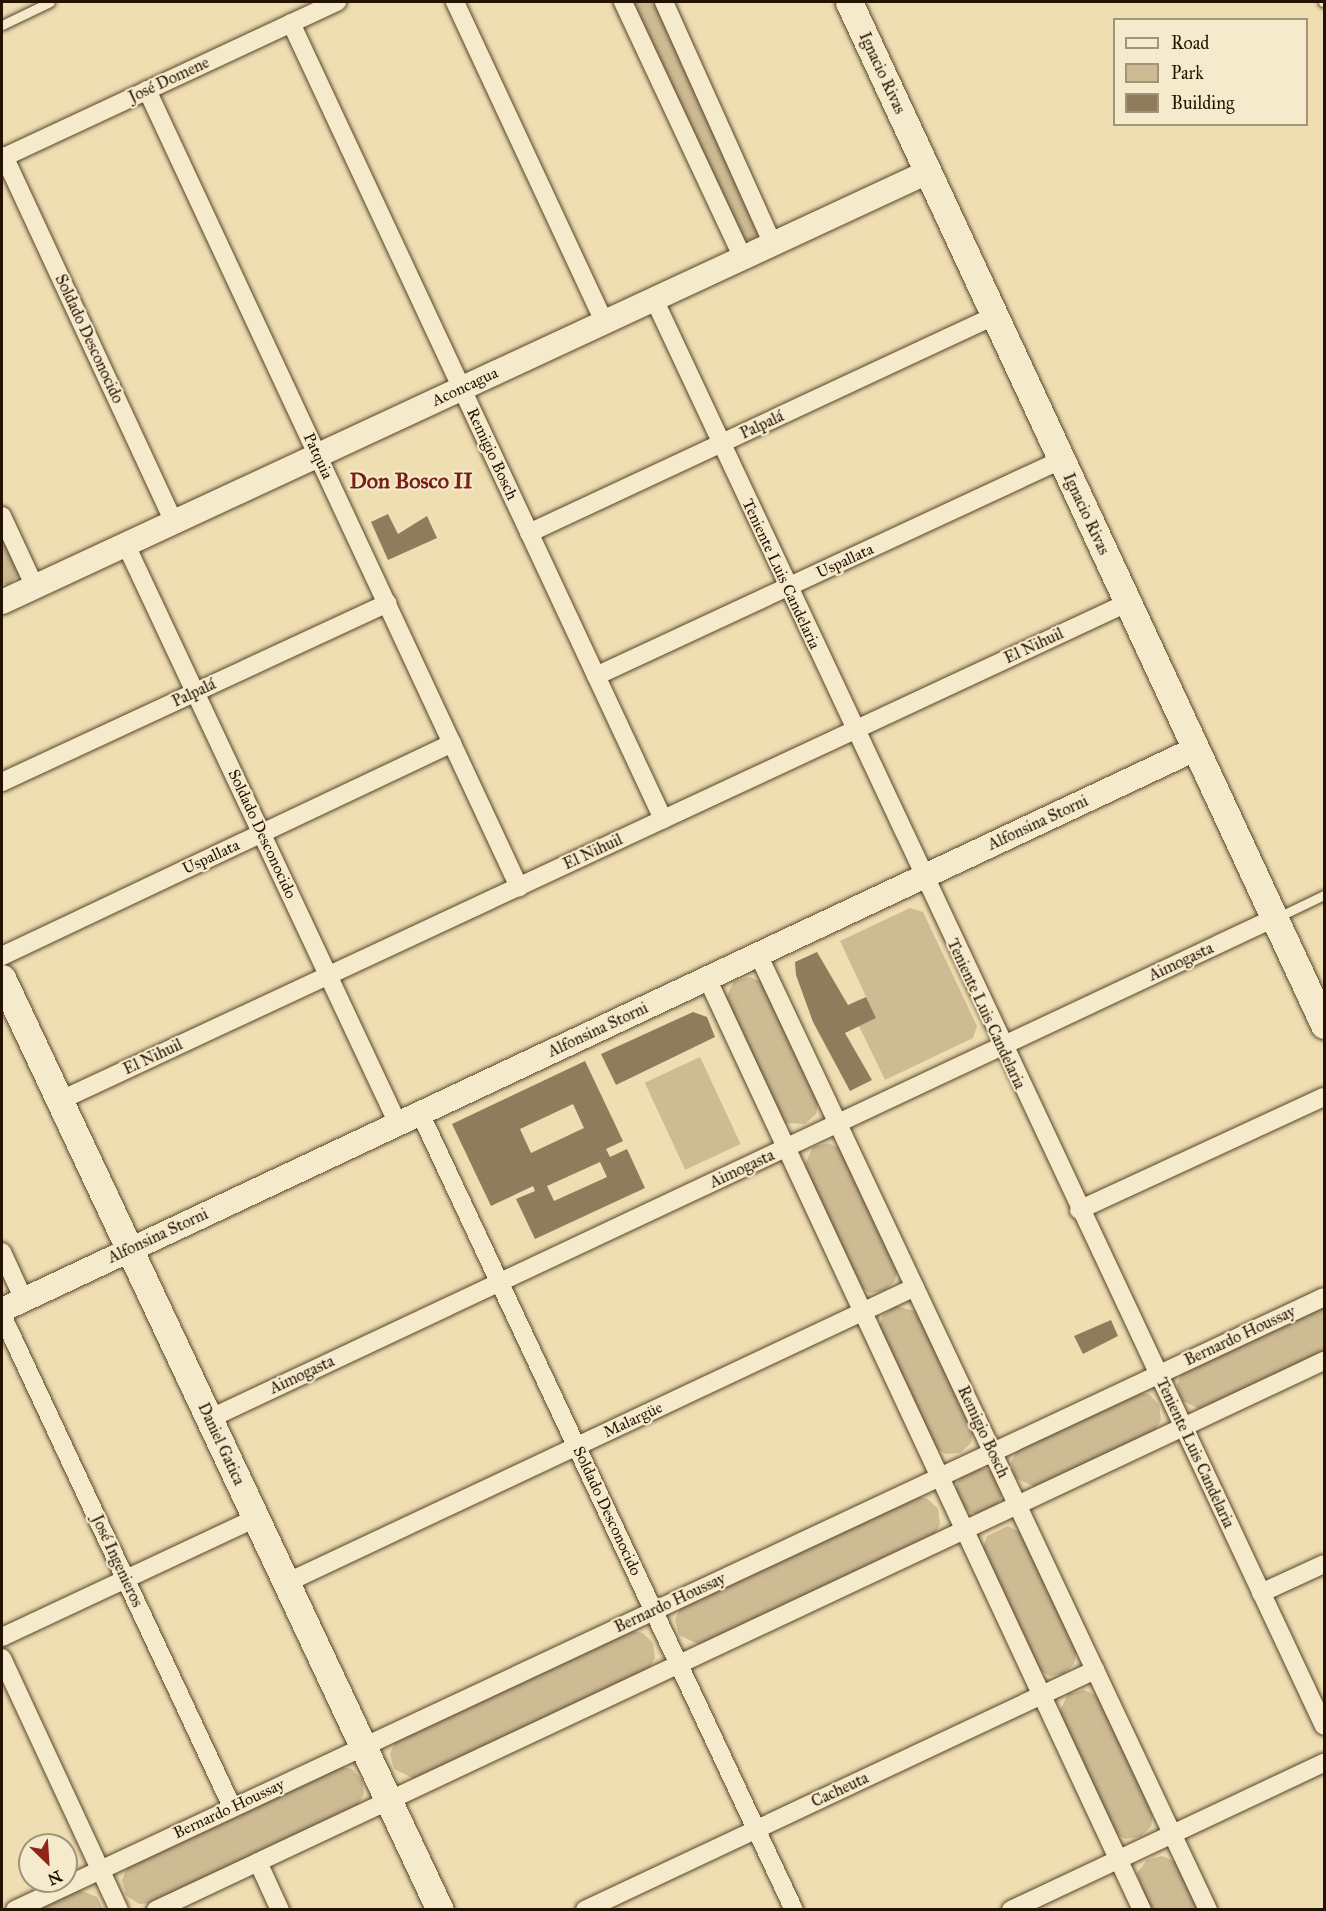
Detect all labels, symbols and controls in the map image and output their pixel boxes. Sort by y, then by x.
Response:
legend [1113,18,1308,126]
street label: Ignacio Rivas [855,29,909,117]
text: Road [1171,32,1209,54]
street label: José Domene [126,53,212,107]
text: Park [1171,62,1204,84]
text: Building [1171,92,1234,114]
street label: Soldado Desconocido [51,271,127,407]
street label: Aconcagua [429,363,501,411]
street label: Remigio Bosch [462,405,522,503]
street label: Palpalá [737,407,787,443]
street label: Patquia [299,430,337,482]
district label: Don Bosco II [349,468,473,494]
street label: Ignacio Rivas [1059,470,1113,558]
street label: Teniente Luis Candelaria [738,496,824,652]
street label: Uspallata [813,539,877,583]
street label: El Nihuil [1001,624,1067,668]
street label: Palpalá [169,675,219,711]
street label: Soldado Desconocido [224,766,300,902]
street label: Alfonsina Storni [985,791,1091,855]
street label: El Nihuil [560,830,626,874]
street label: Uspallata [179,835,243,879]
street label: Teniente Luis Candelaria [943,936,1029,1092]
street label: Aimogasta [1146,939,1216,985]
street label: Alfonsina Storni [545,998,651,1062]
street label: El Nihuil [120,1035,186,1079]
street label: Aimogasta [707,1146,777,1192]
street label: Alfonsina Storni [105,1204,211,1268]
street label: Bernardo Houssay [1181,1302,1299,1370]
street label: Aimogasta [267,1352,337,1398]
street label: Teniente Luis Candelaria [1152,1375,1238,1531]
street label: Remigio Bosch [953,1383,1013,1481]
street label: Malargüe [600,1398,666,1442]
street label: Daniel Gatica [194,1400,248,1488]
street label: Soldado Desconocido [569,1443,645,1579]
street label: José Ingenieros [87,1512,147,1610]
street label: Bernardo Houssay [611,1569,729,1637]
street label: Cacheuta [808,1768,872,1812]
street label: Bernardo Houssay [170,1775,288,1843]
north arrow [18,1833,78,1893]
text: N [45,1866,65,1889]

